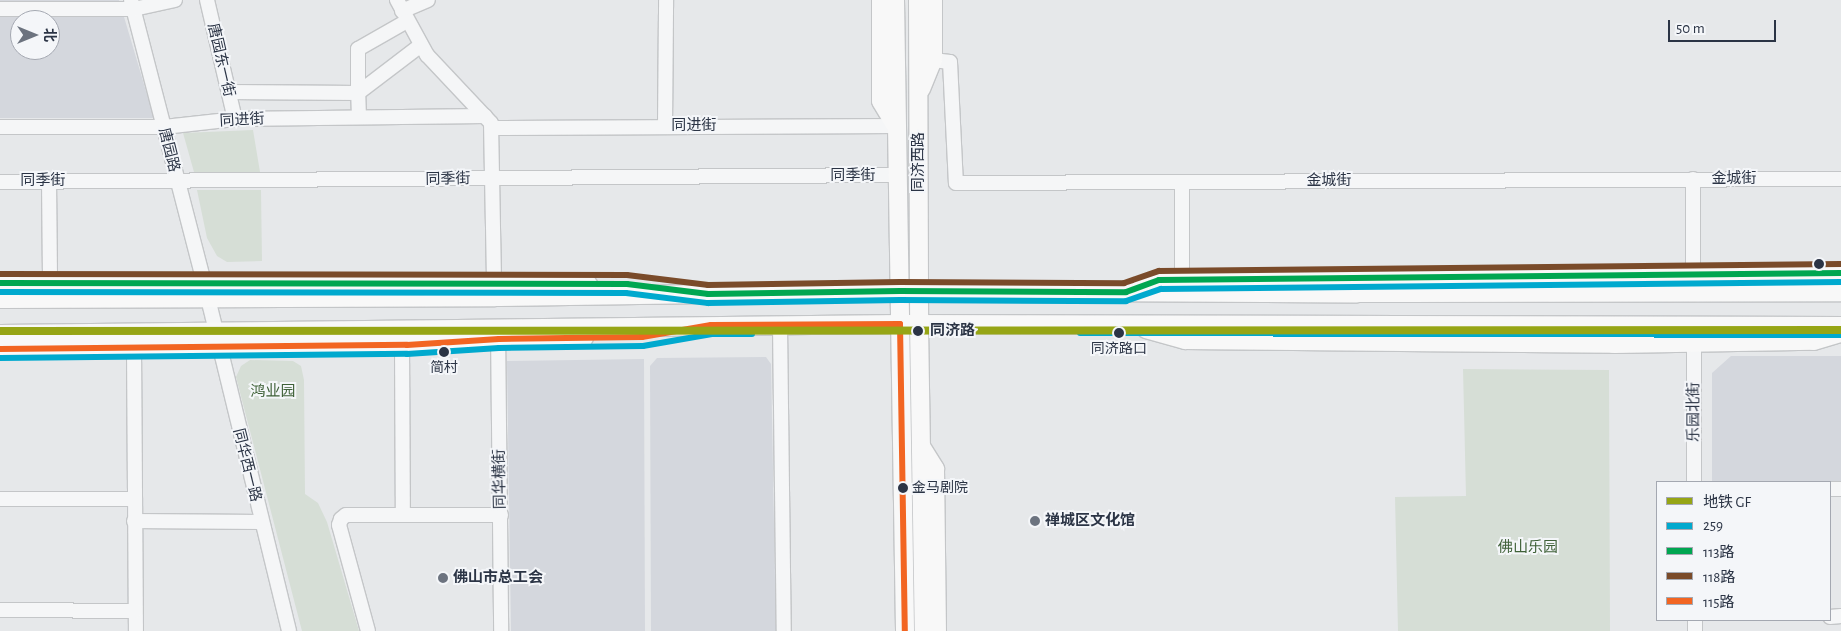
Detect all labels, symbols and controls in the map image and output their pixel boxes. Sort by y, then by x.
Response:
north arrow [10,10,60,60]
scale bar [1671,10,1778,42]
street label: 唐园东一街 [204,21,238,99]
text: 50 m [1676,21,1705,36]
text: 北 [42,28,56,42]
street label: 同进街 [219,110,265,130]
street label: 同进街 [672,117,716,135]
street label: 唐园路 [155,126,183,174]
street label: 同济西路 [910,132,928,192]
street label: 同季街 [831,167,875,185]
street label: 同季街 [425,170,471,188]
street label: 金城街 [1712,170,1756,188]
street label: 同季街 [21,172,65,190]
street label: 金城街 [1307,172,1351,190]
unlabelled marker [1814,259,1824,269]
marker: 同济路 [909,322,927,340]
place label: 同济路 [930,322,975,340]
marker: 同济路口 [1114,328,1124,338]
place label: 同济路口 [1091,341,1147,357]
marker: 简村 [439,347,449,357]
place label: 简村 [430,360,458,376]
street label: 乐园北街 [1685,382,1703,442]
park label: 鸿业园 [251,383,295,401]
street label: 同华西一路 [229,426,265,504]
street label: 同华横街 [490,449,510,509]
place label: 金马剧院 [912,480,968,496]
legend [1656,481,1831,621]
marker: 金马剧院 [898,483,908,493]
text: 地铁 GF [1703,495,1751,510]
place label: 禅城区文化馆 [1045,512,1135,530]
marker: 禅城区文化馆 [1029,515,1041,527]
text: 259 [1703,518,1723,533]
park label: 佛山乐园 [1498,539,1558,557]
text: 113路 [1703,545,1735,560]
place label: 佛山市总工会 [453,569,543,587]
text: 118路 [1703,570,1735,585]
marker: 佛山市总工会 [437,572,449,584]
text: 115路 [1703,595,1735,610]

